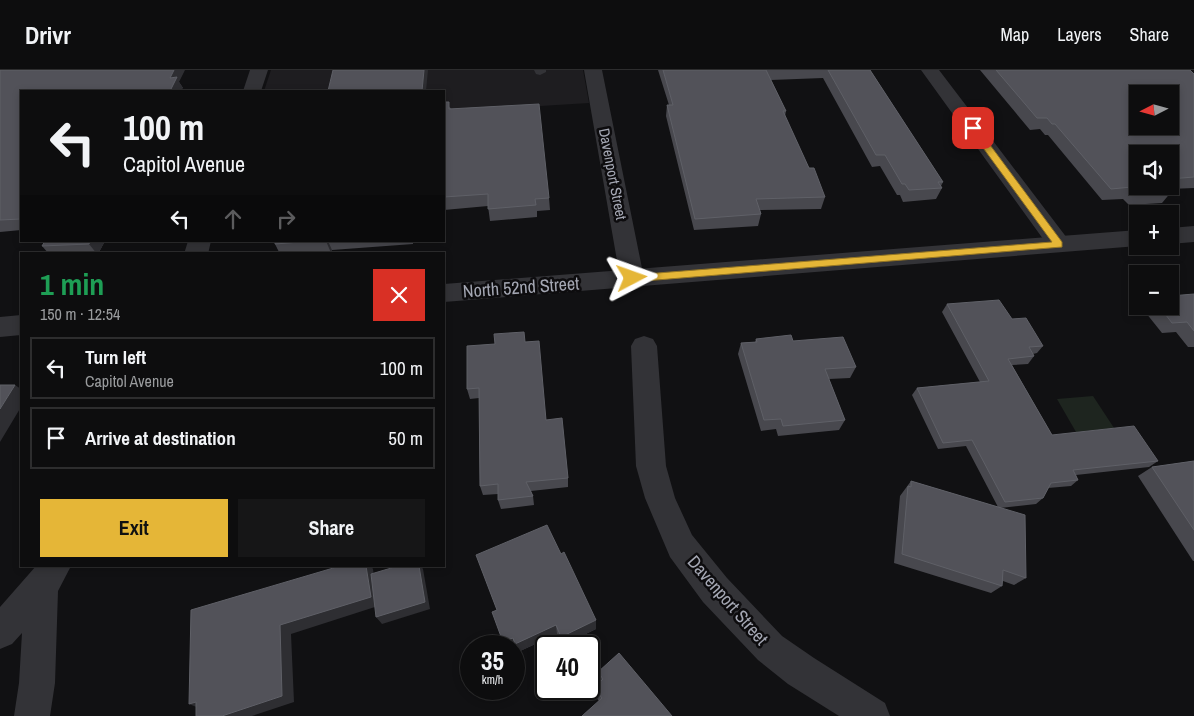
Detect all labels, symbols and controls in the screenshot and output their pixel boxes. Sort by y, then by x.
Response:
text: Drivr [25,19,71,51]
text: Map [1001,22,1029,47]
text: Layers [1057,22,1102,47]
text: Share [1130,22,1169,47]
north arrow [1129,85,1179,135]
map controls [1129,85,1179,315]
text: 100 m [123,104,204,151]
pin [952,107,994,149]
icon: left [40,110,105,175]
icon: arrive [959,114,987,142]
street label: Davenport Street [594,126,632,222]
button: sound [1129,145,1179,195]
text: Capitol Avenue [123,149,245,179]
icon: left [166,205,194,233]
icon: ahead [219,205,247,233]
icon: right [272,205,300,233]
button: + [1129,205,1179,255]
position arrow [605,251,657,303]
text: 1 min [40,264,104,304]
button: − [1129,265,1179,315]
button: close [373,269,425,321]
street label: North 52nd Street [462,270,580,304]
text: 150 m · 12:54 [40,303,120,325]
text: Turn left [85,344,146,370]
icon: left [42,354,70,382]
text: 100 m [380,355,423,381]
text: Capitol Avenue [85,370,174,392]
icon: arrive [42,424,70,452]
text: Arrive at destination [85,425,236,451]
text: 50 m [388,425,423,451]
button: Exit [40,499,228,557]
button: Share [238,499,425,557]
street label: Davenport Street [682,550,774,650]
speed limit sign: 40 [535,635,600,700]
text: 35 [481,644,504,678]
text: km/h [482,672,503,688]

